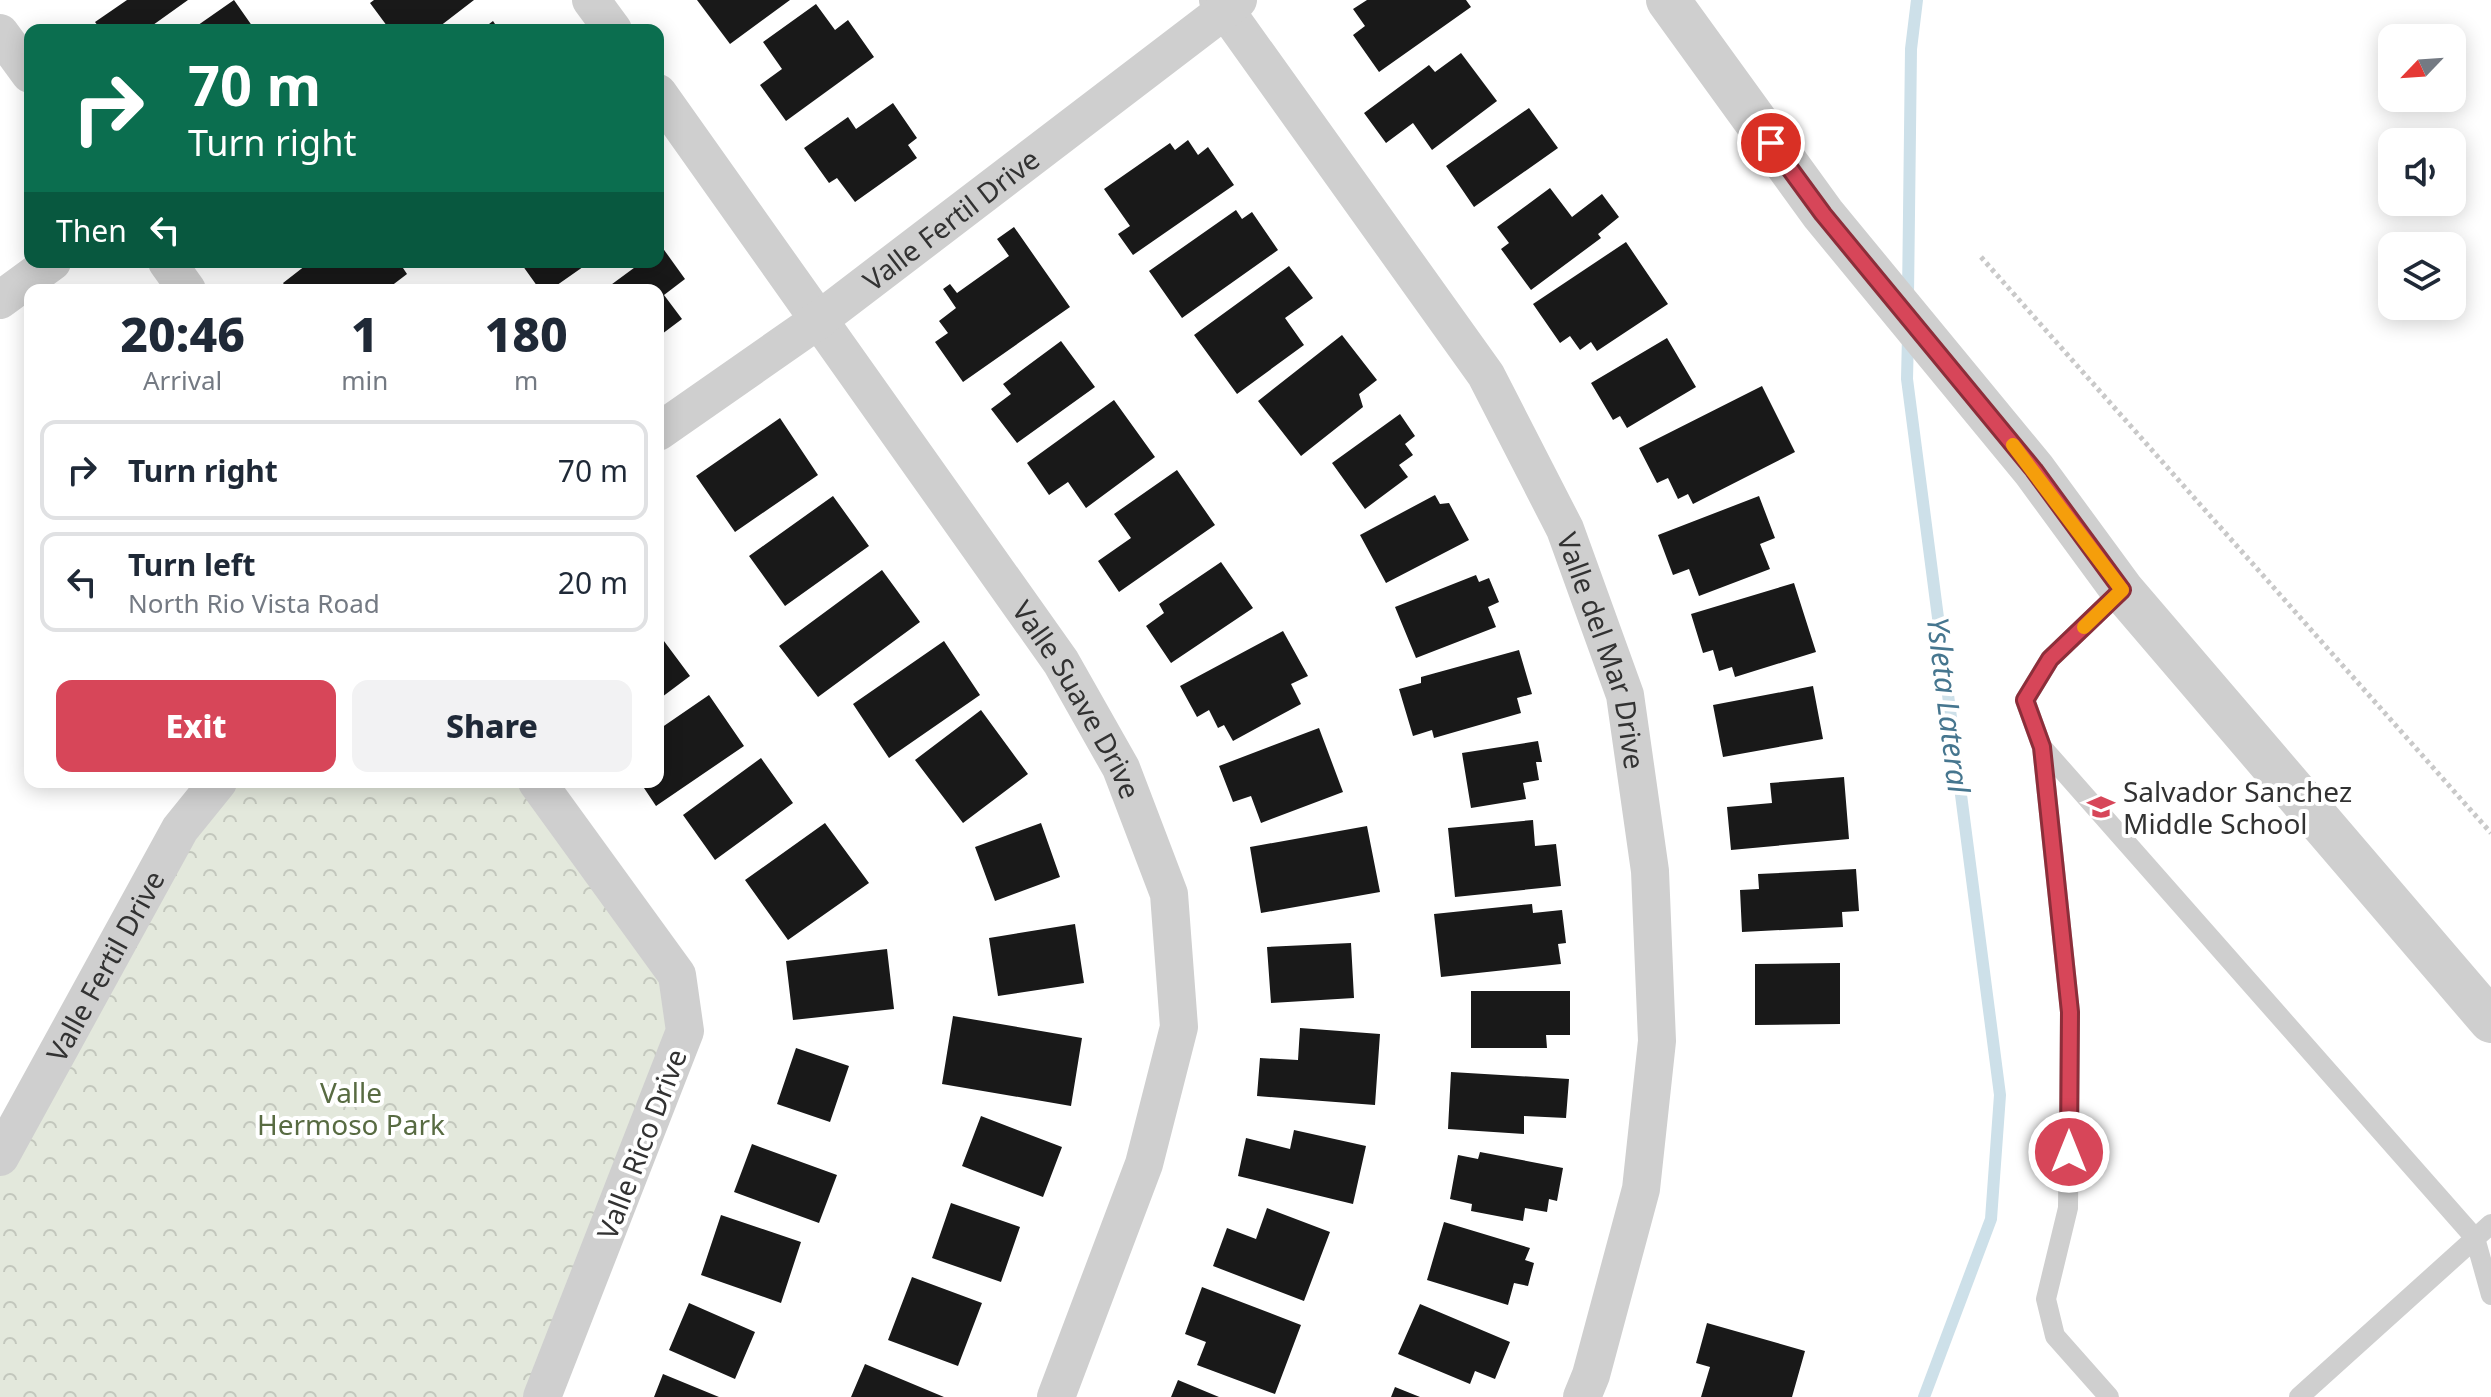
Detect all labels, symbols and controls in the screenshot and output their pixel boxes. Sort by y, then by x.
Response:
north arrow [2378,24,2466,112]
map controls [2378,24,2466,320]
text: 70 m [188,46,321,122]
icon: right [56,56,160,160]
pin [1737,109,1805,177]
text: Turn right [188,118,356,167]
icon: arrive [1749,121,1793,165]
button: sound [2378,128,2466,216]
street label: Valle Fertil Drive [855,140,1047,299]
icon: left [143,208,187,252]
text: Then [56,210,127,251]
button: layers [2378,232,2466,320]
text: 20:46 [120,301,245,366]
text: 1 [351,301,379,366]
text: 180 [485,301,568,366]
text: Arrival [143,362,222,398]
text: min [341,362,388,398]
text: m [514,362,538,398]
icon: right [60,448,104,492]
text: Turn right [128,450,278,491]
text: 70 m [558,450,628,491]
street label: Valle del Mar Drive [1549,527,1654,772]
text: Turn left [128,544,256,585]
icon: left [60,560,104,604]
text: 20 m [558,562,628,603]
text: North Rio Vista Road [128,585,380,621]
street label: Valle Suave Drive [1004,593,1150,804]
water label: Ysleta Lateral [1918,615,1980,797]
button: Exit [56,680,336,772]
button: Share [352,680,632,772]
place label: Salvador Sanchez Middle School [2123,772,2352,842]
school or university icon: Salvador Sanchez Middle School [2086,792,2116,822]
street label: Valle Fertil Drive [37,864,173,1068]
street label: Valle Rico Drive [587,1043,695,1245]
park label: Valle Hermoso Park [257,1073,445,1143]
position arrow [2027,1110,2111,1194]

